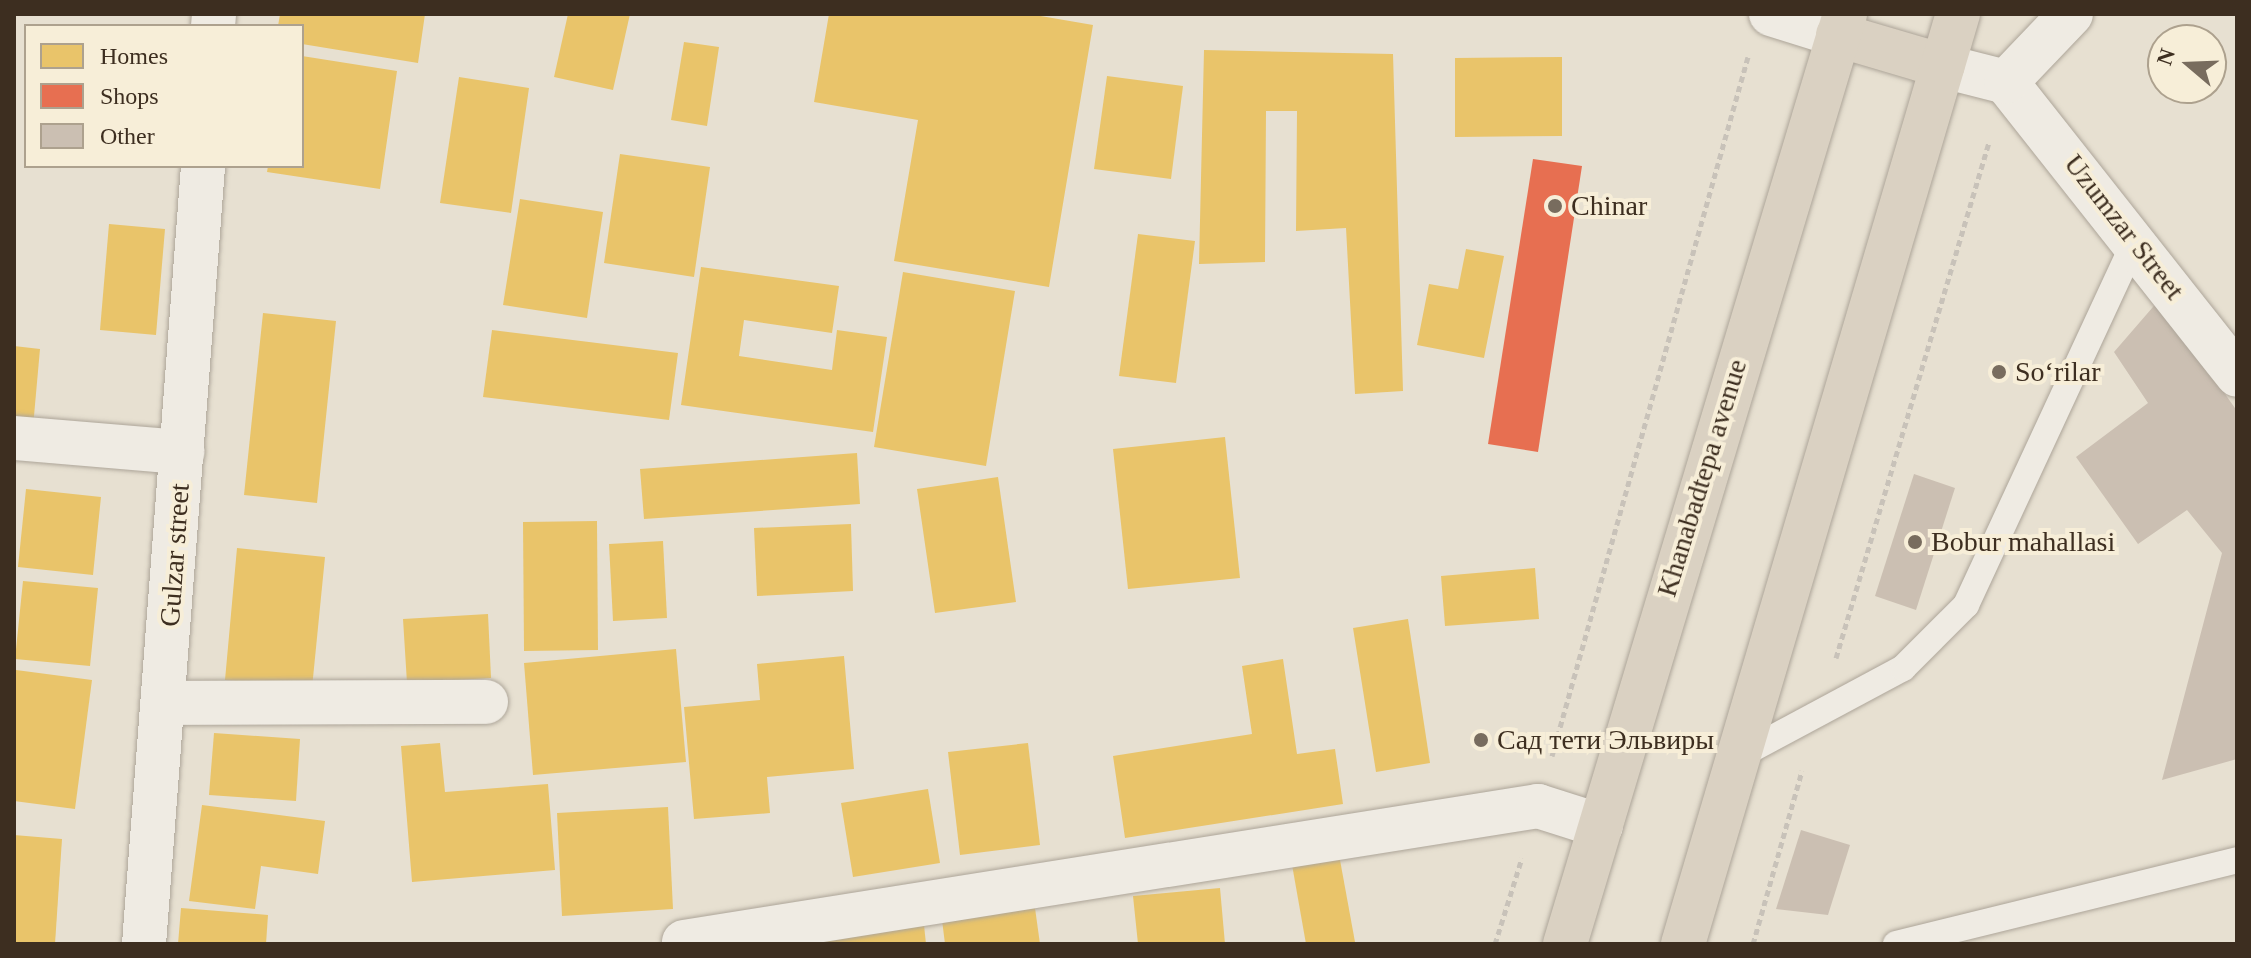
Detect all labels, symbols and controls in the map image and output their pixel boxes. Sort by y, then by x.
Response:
legend [24,24,304,168]
north arrow [2147,24,2227,104]
text: Homes [100,43,168,69]
text: N [2151,45,2180,68]
text: Shops [100,83,159,109]
text: Other [100,123,155,149]
street label: Uzumzar Street [2057,148,2191,306]
place label: Chinar [1571,189,1647,223]
marker: Chinar [1546,197,1564,215]
street label: Khanabadtepa avenue [1650,355,1754,601]
place label: Soʻrilar [2015,355,2101,389]
marker: Soʻrilar [1990,363,2008,381]
street label: Gulzar street [153,482,197,628]
place label: Bobur mahallasi [1931,525,2115,559]
marker: Bobur mahallasi [1906,533,1924,551]
place label: Сад тети Эльвиры [1497,723,1714,757]
marker: Сад тети Эльвиры [1472,731,1490,749]

